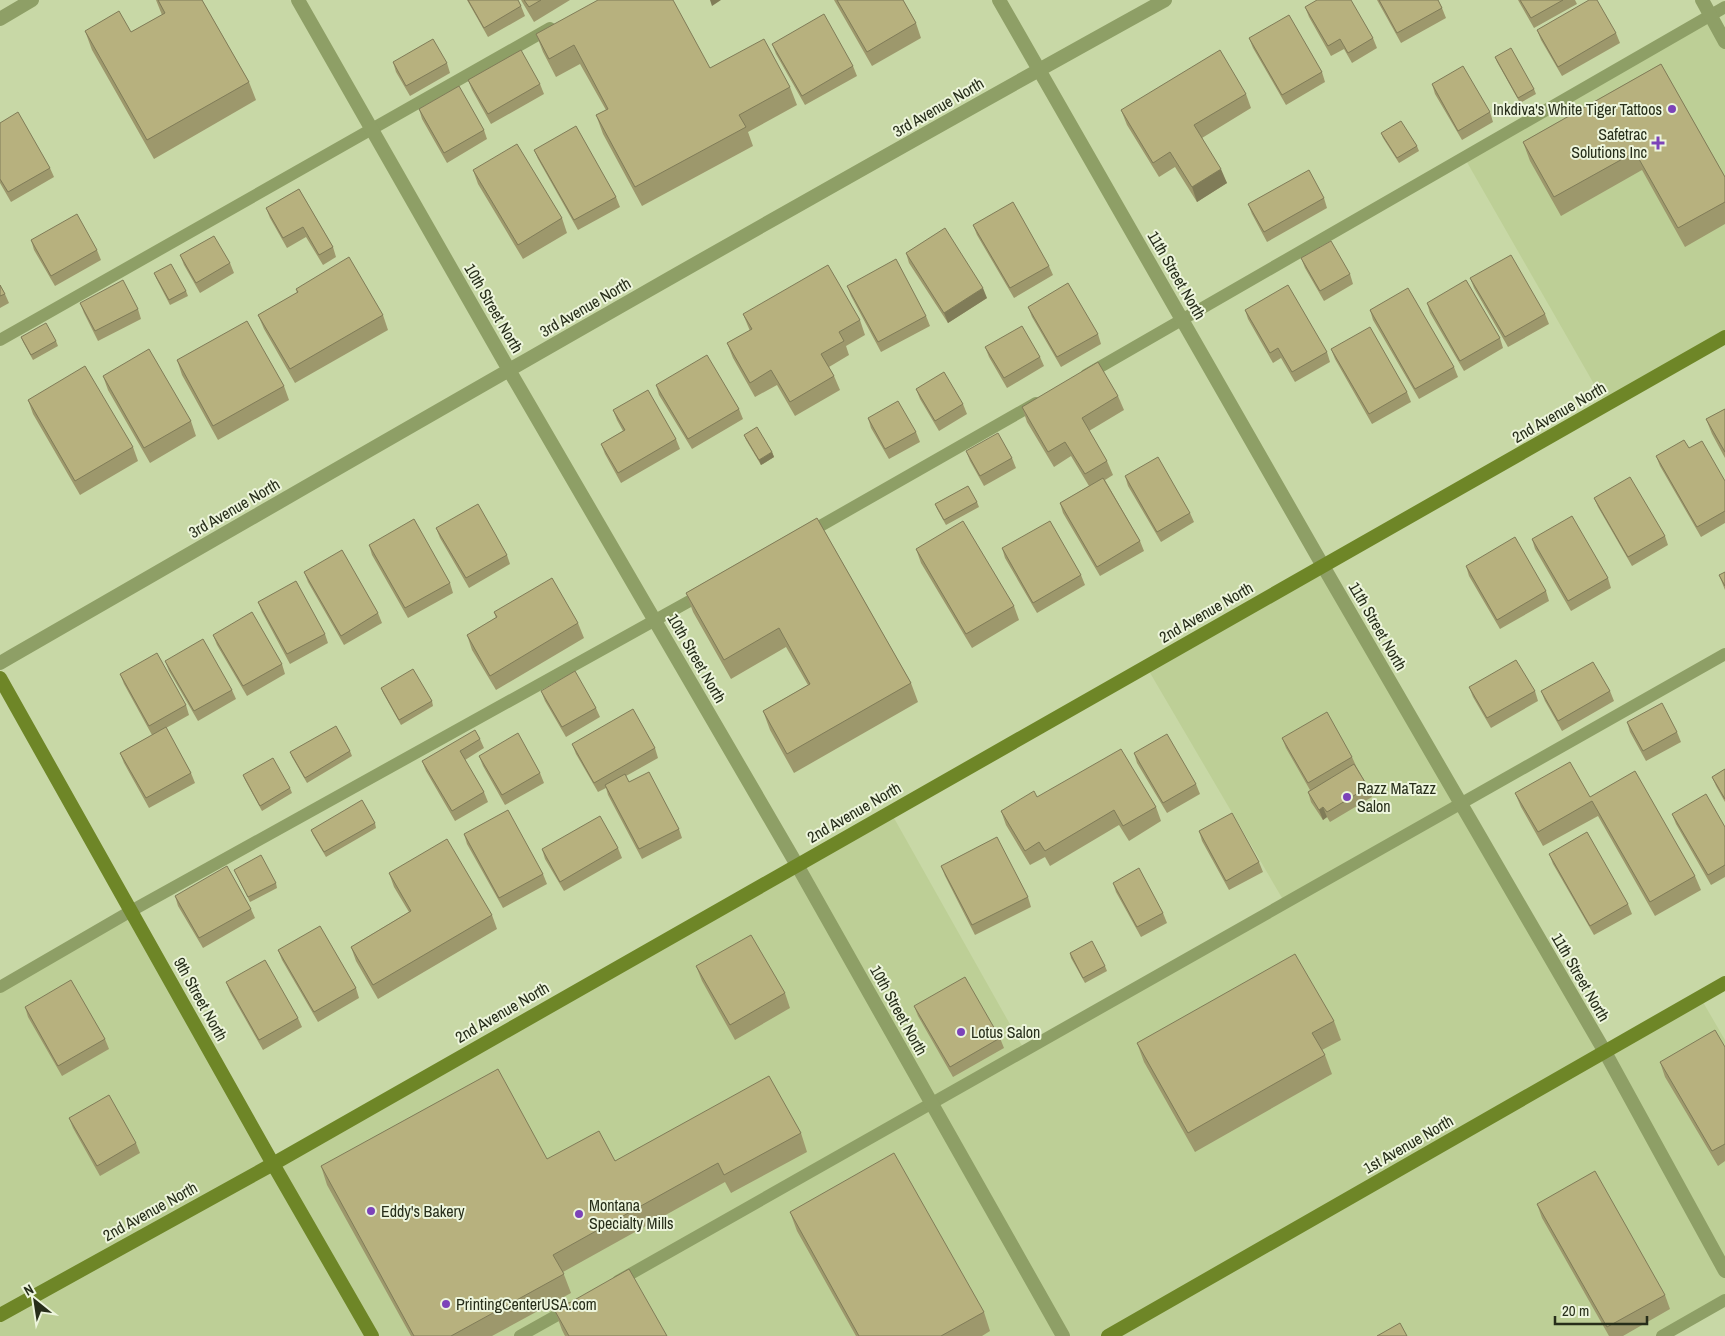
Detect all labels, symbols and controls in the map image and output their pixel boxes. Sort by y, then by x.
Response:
street label: 3rd Avenue North [888,72,988,142]
place label: Inkdiva's White Tiger Tattoos [1493,98,1662,120]
marker: Inkdiva's White Tiger Tattoos [1666,103,1678,115]
place label: Safetrac Solutions Inc [1571,123,1647,163]
marker: Safetrac Solutions Inc [1651,136,1665,150]
street label: 11th Street North [1143,227,1211,323]
street label: 10th Street North [459,259,529,357]
street label: 3rd Avenue North [535,272,635,342]
street label: 2nd Avenue North [1508,376,1610,448]
street label: 3rd Avenue North [184,473,284,543]
street label: 2nd Avenue North [1155,576,1257,648]
street label: 11th Street North [1344,578,1412,674]
street label: 10th Street North [662,609,732,707]
street label: 2nd Avenue North [803,776,905,848]
place label: Razz MaTazz Salon [1357,777,1436,817]
marker: Razz MaTazz Salon [1341,791,1353,803]
street label: 11th Street North [1547,929,1615,1025]
street label: 9th Street North [169,953,233,1045]
street label: 10th Street North [865,961,933,1059]
street label: 2nd Avenue North [451,976,553,1048]
place label: Lotus Salon [971,1021,1040,1043]
marker: Lotus Salon [955,1026,967,1038]
street label: 1st Avenue North [1359,1109,1457,1179]
street label: 2nd Avenue North [99,1176,201,1246]
place label: Montana Specialty Mills [589,1194,674,1234]
place label: Eddy's Bakery [381,1200,465,1222]
marker: Eddy's Bakery [365,1205,377,1217]
marker: Montana Specialty Mills [573,1208,585,1220]
north arrow [10,1276,60,1326]
text: N [20,1280,37,1300]
place label: PrintingCenterUSA.com [456,1293,597,1315]
scale bar [1555,1294,1648,1326]
marker: PrintingCenterUSA.com [440,1298,452,1310]
text: 20 m [1562,1300,1589,1321]

